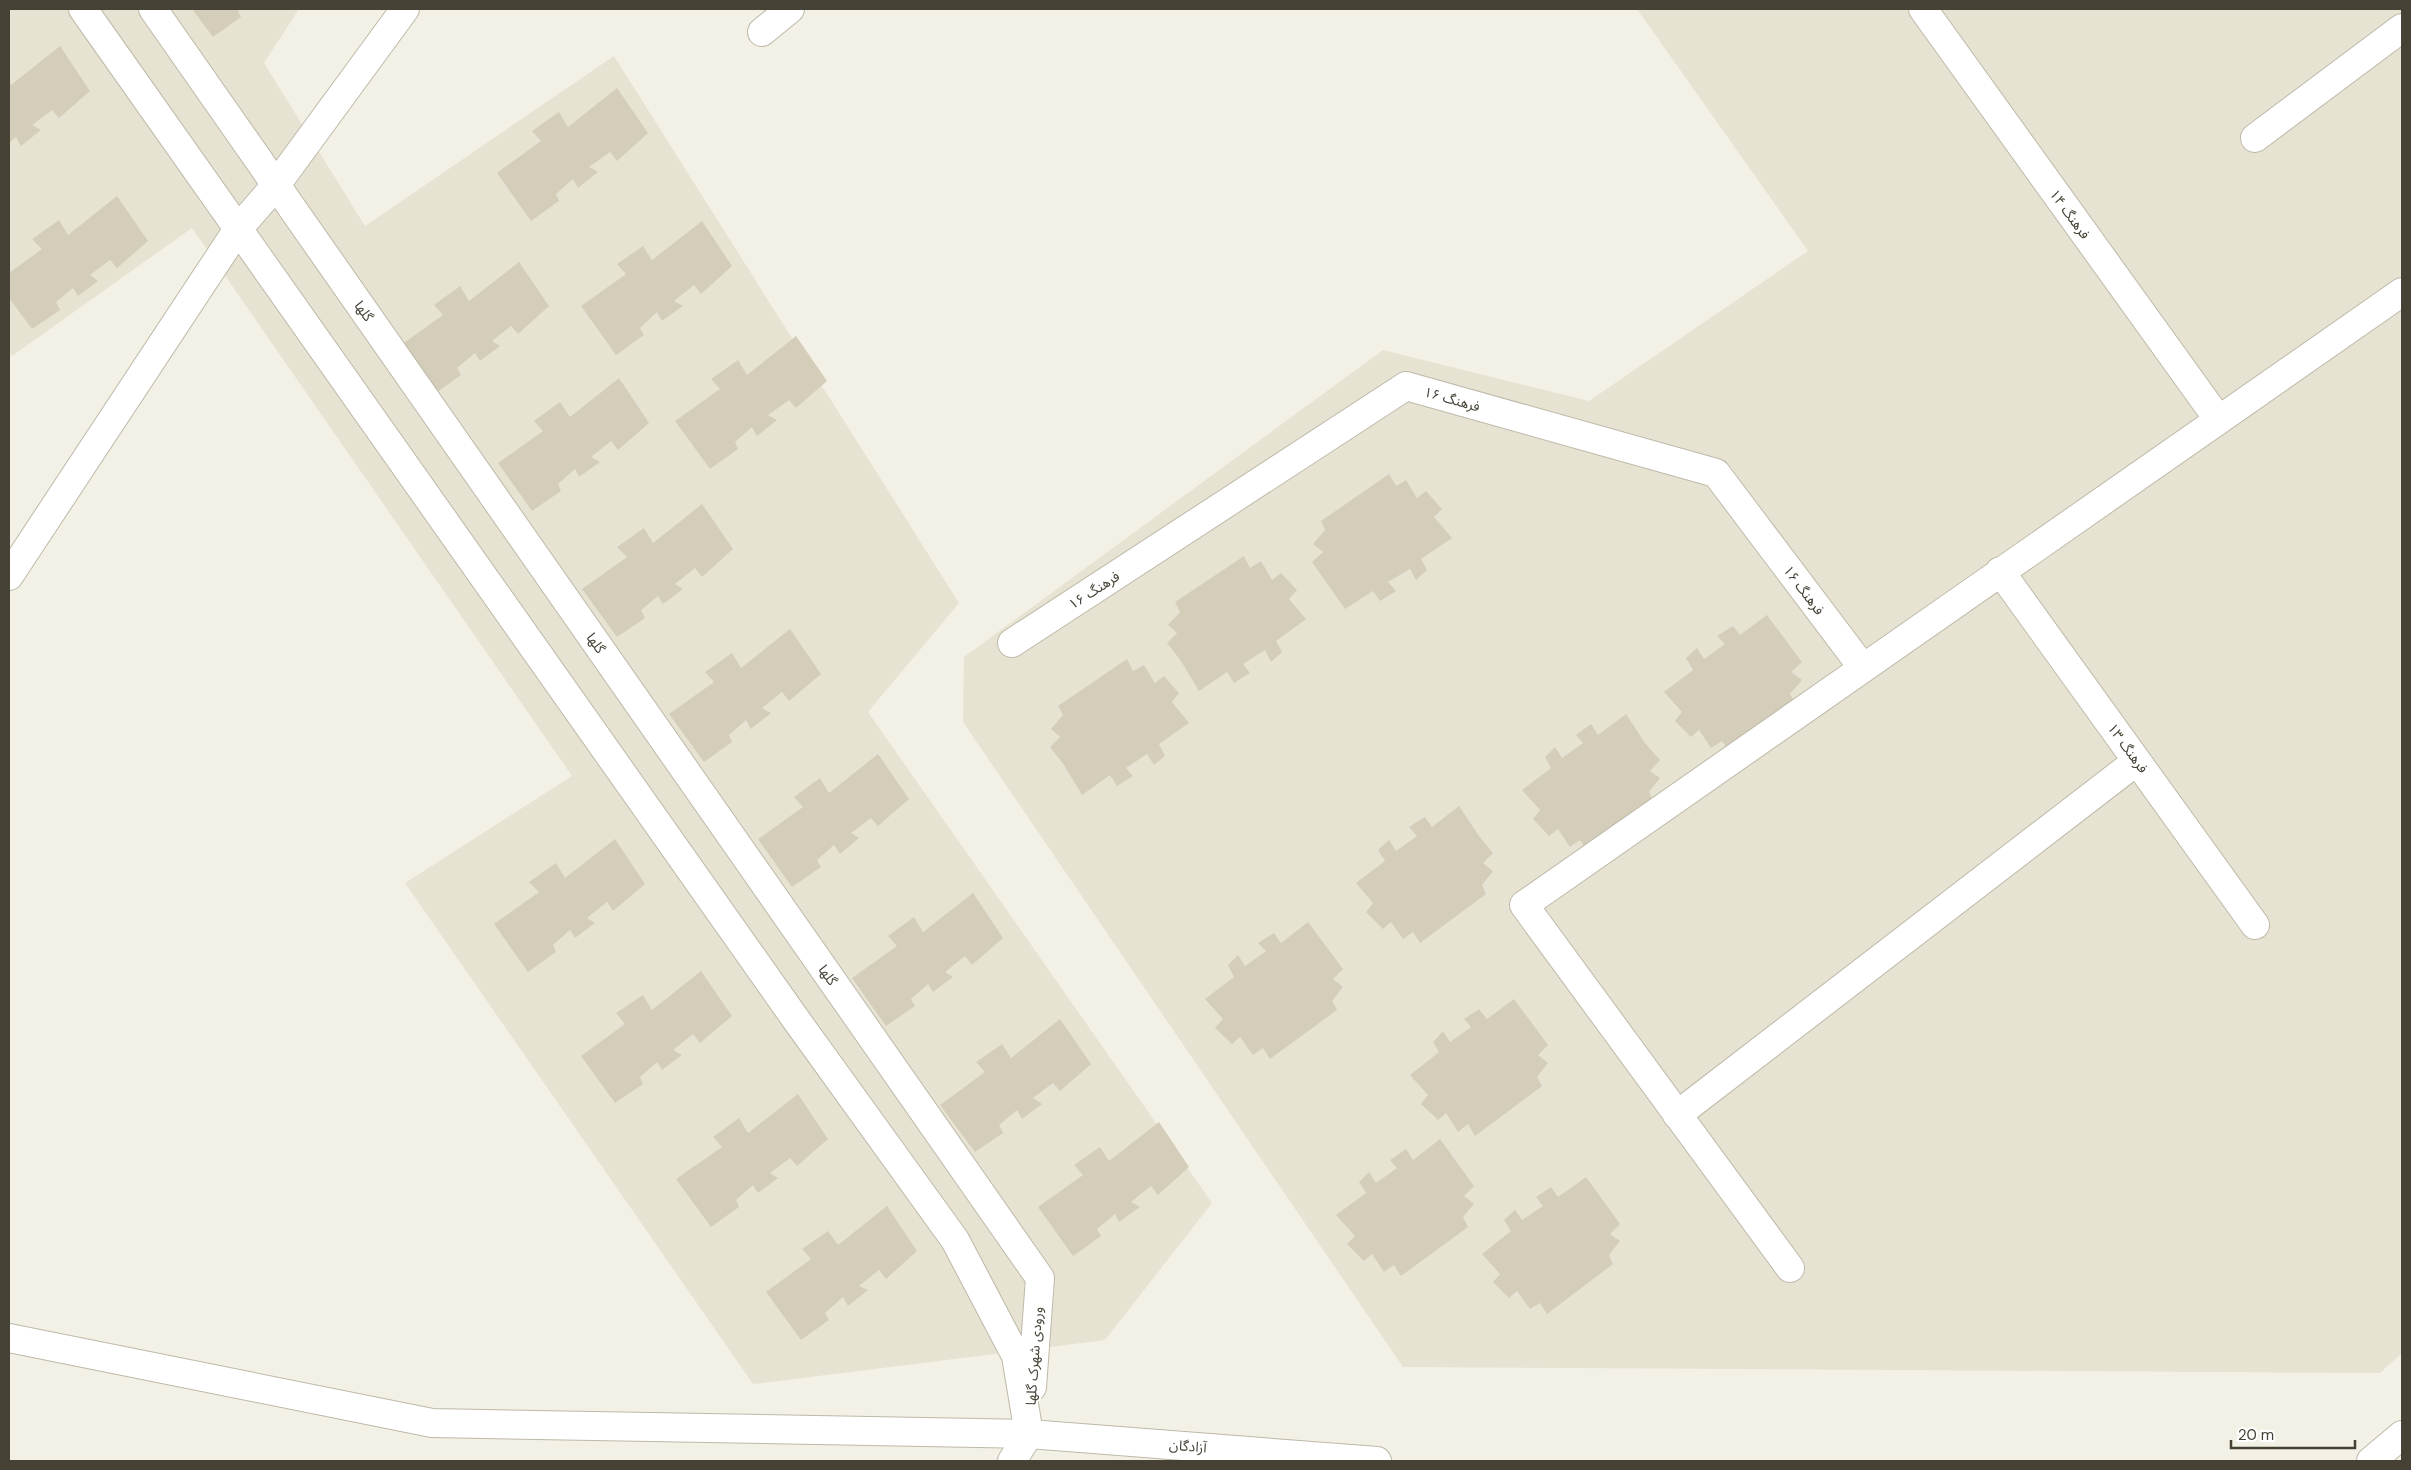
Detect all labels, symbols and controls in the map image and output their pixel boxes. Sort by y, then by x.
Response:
street label: فرهنگ ۱۴ [2046,185,2094,243]
street label: گلها [351,297,378,325]
street label: فرهنگ ۱۶ [1422,382,1482,416]
street label: فرهنگ ۱۶ [1780,562,1828,618]
street label: فرهنگ ۱۶ [1065,567,1123,613]
street label: گلها [583,629,610,657]
street label: فرهنگ ۱۳ [2104,719,2152,777]
street label: گلها [815,961,842,989]
street label: ورودی شهرک گلها [1022,1306,1046,1406]
scale bar [2231,1418,2355,1450]
text: 20 m [2238,1425,2274,1445]
street label: آزادگان [1169,1435,1208,1457]

